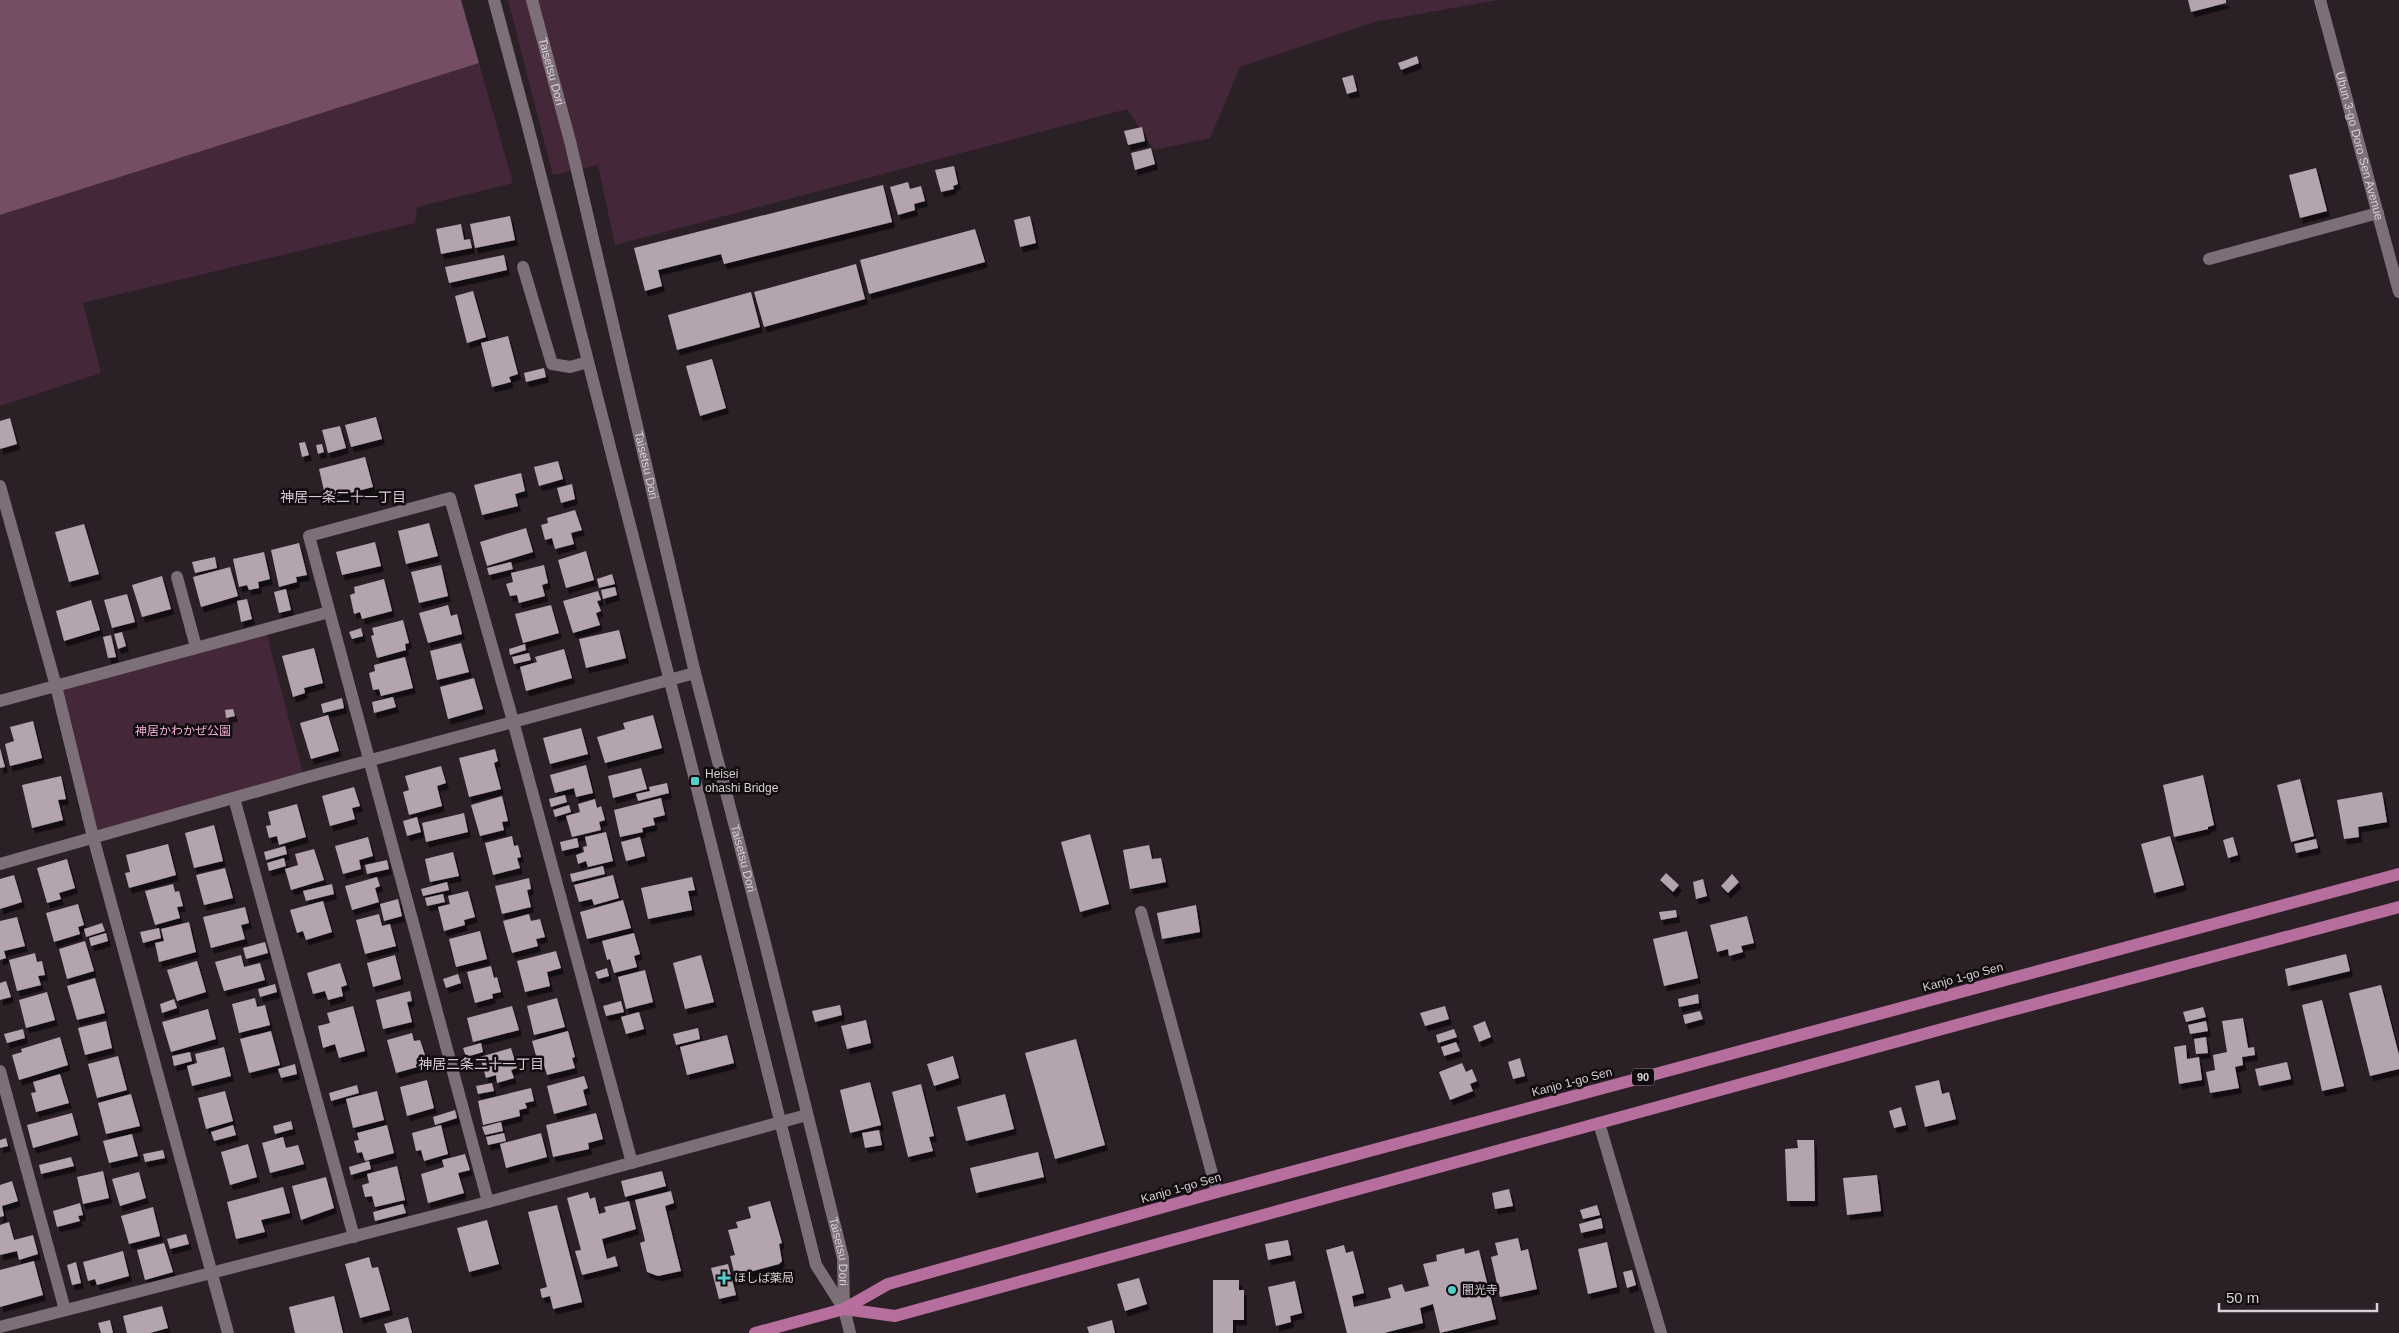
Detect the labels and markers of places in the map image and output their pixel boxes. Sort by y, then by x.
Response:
place label: Heisei ohashi Bridge [705,767,779,795]
marker: Heisei ohashi Bridge [689,775,701,787]
place label: ほしば薬局 [734,1271,794,1285]
marker: ほしば薬局 [718,1272,730,1284]
place label: 闇光寺 [1462,1283,1498,1297]
marker: 闇光寺 [1446,1284,1458,1296]

